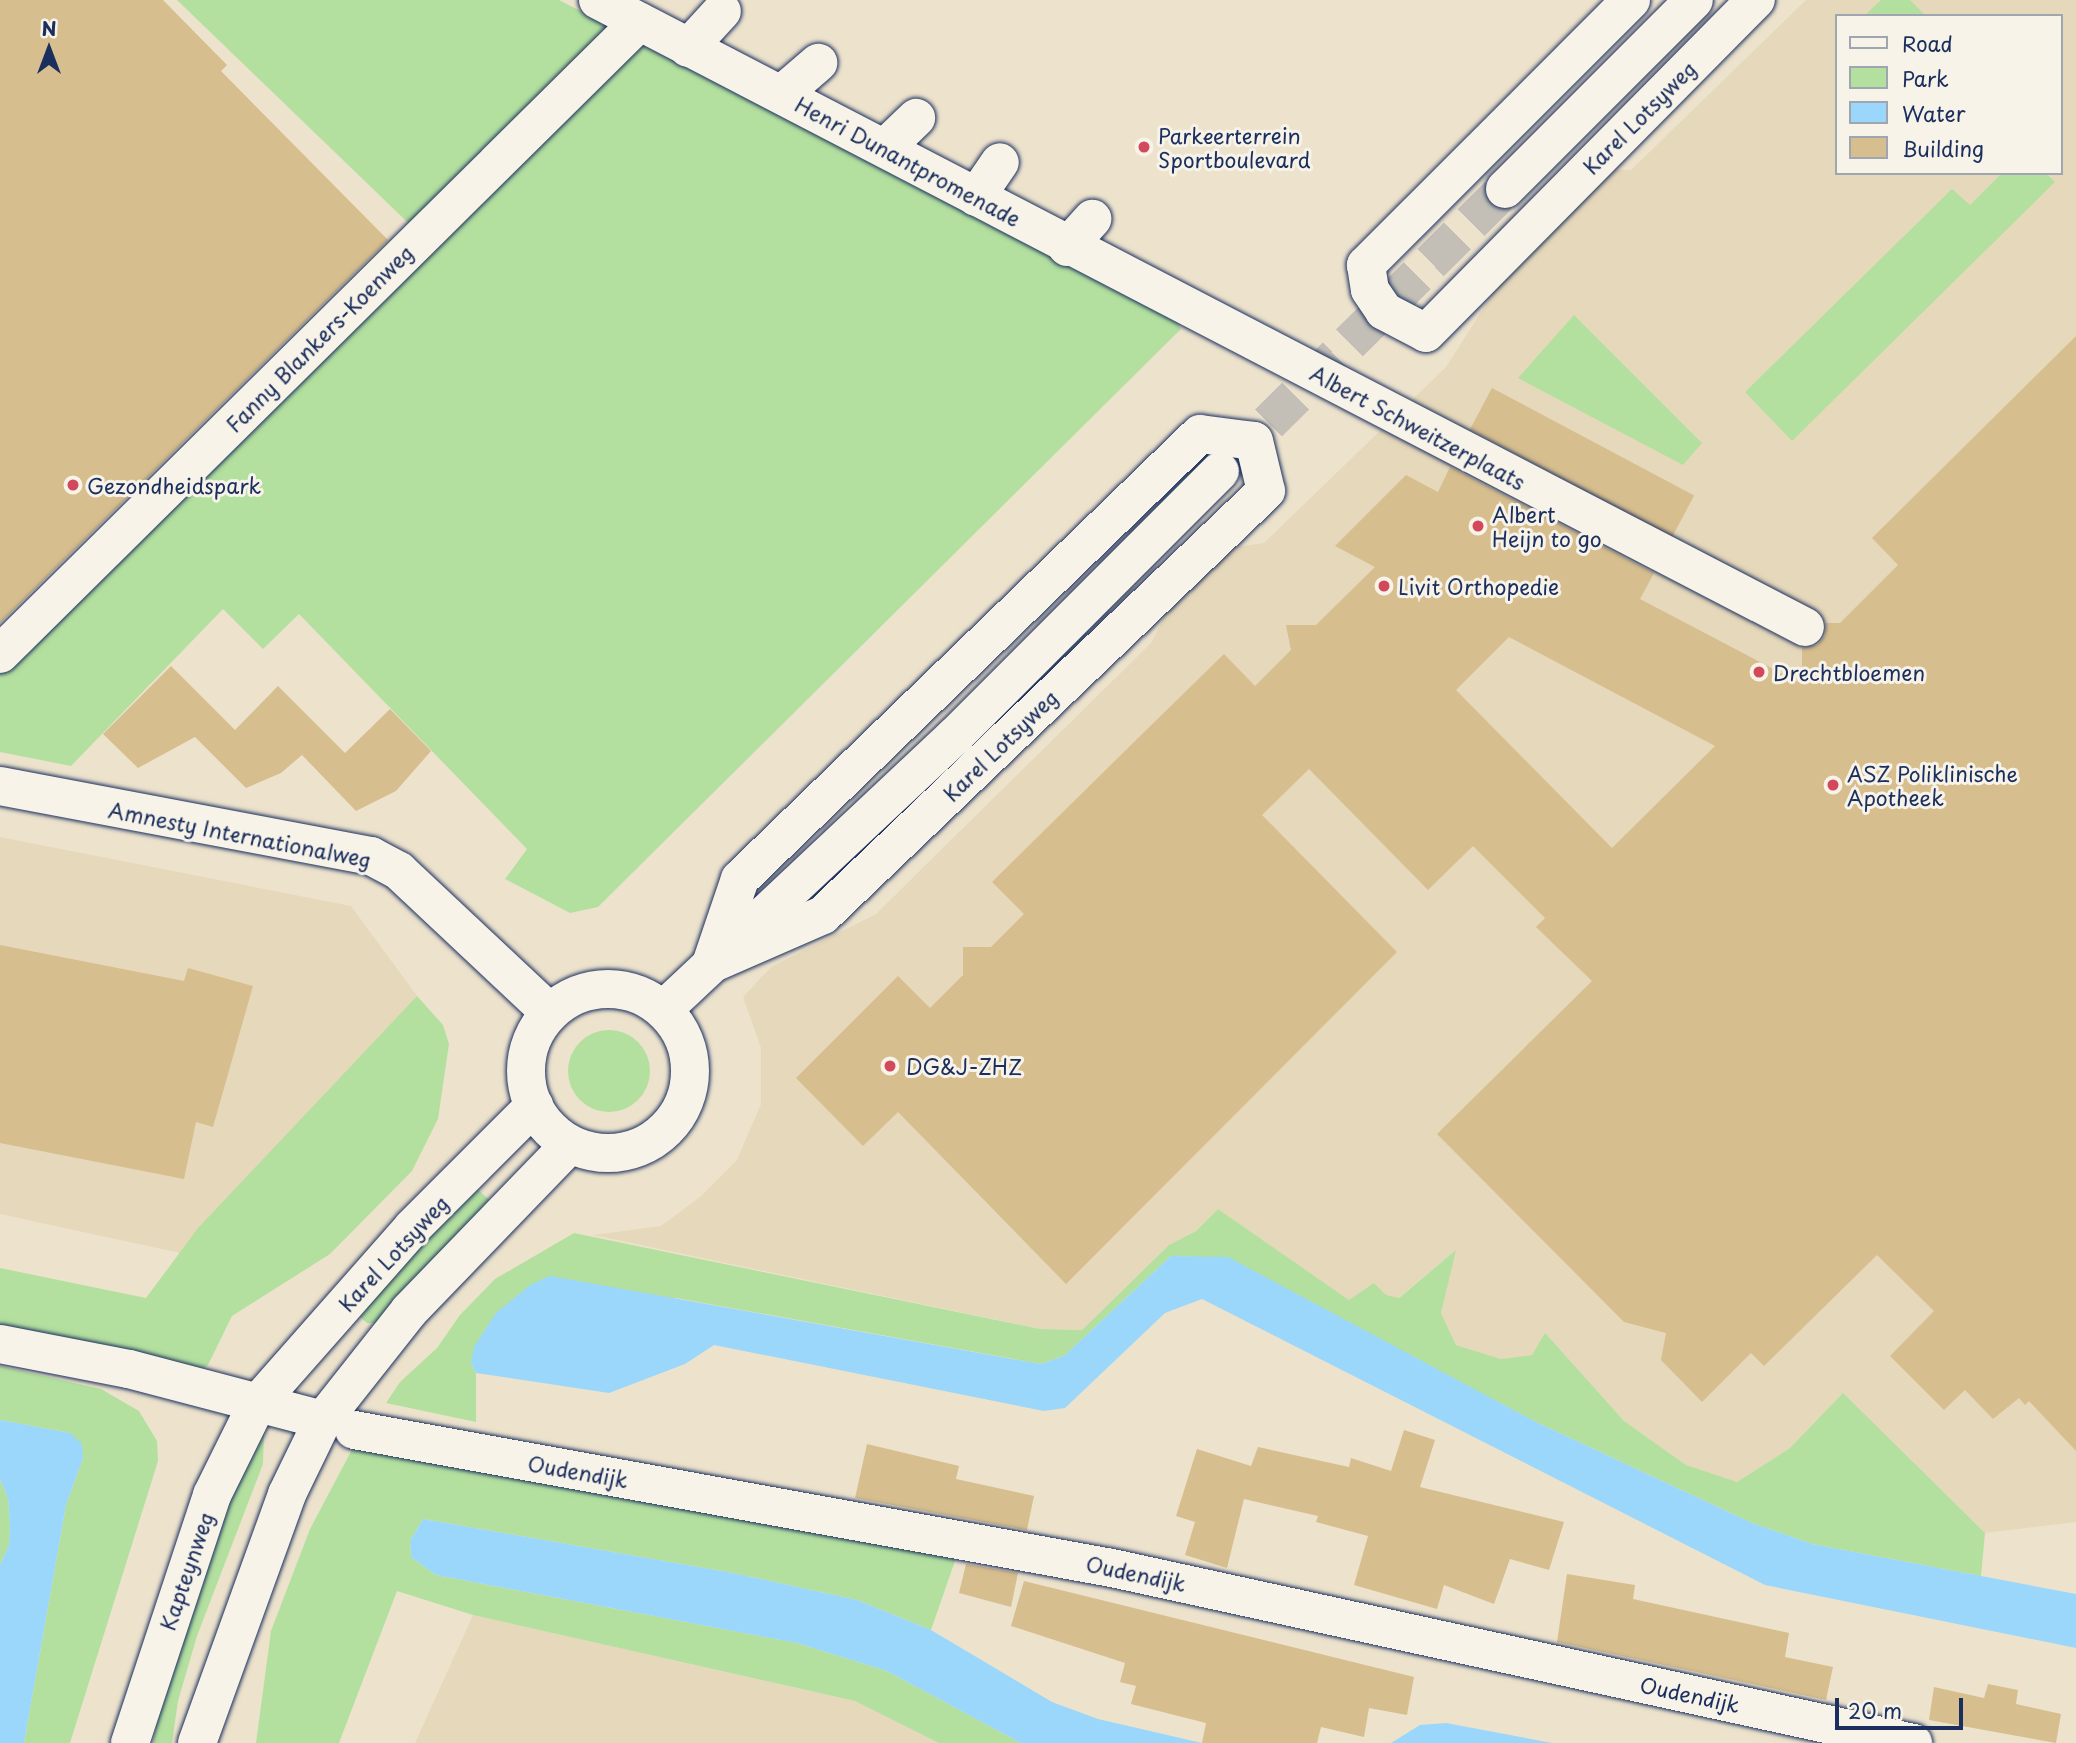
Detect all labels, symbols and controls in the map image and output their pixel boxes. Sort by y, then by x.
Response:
north arrow [14,14,84,84]
text: N [41,14,57,42]
legend [1834,14,2062,175]
text: Road [1902,27,1953,59]
street label: Karel Lotsyweg [1577,55,1701,179]
text: Park [1902,62,1949,94]
street label: Henri Dunantpromenade [791,91,1025,231]
text: Water [1902,97,1965,129]
place label: Parkeerterrein Sportboulevard [1158,122,1311,172]
text: Building [1902,132,1984,164]
marker: Parkeerterrein Sportboulevard [1136,139,1152,155]
street label: Fanny Blankers-Koenweg [220,239,418,437]
street label: Albert Schweitzerplaats [1306,360,1530,494]
place label: Gezondheidspark [87,472,261,498]
marker: Gezondheidspark [65,477,81,493]
place label: Albert Heijn to go [1492,501,1601,551]
marker: Albert Heijn to go [1470,518,1486,534]
place label: Livit Orthopedie [1398,573,1557,599]
marker: Livit Orthopedie [1376,578,1392,594]
place label: Drechtbloemen [1773,659,1925,685]
marker: Drechtbloemen [1751,664,1767,680]
street label: Karel Lotsyweg [937,684,1063,806]
place label: ASZ Poliklinische Apotheek [1847,760,2018,810]
marker: ASZ Poliklinische Apotheek [1825,777,1841,793]
street label: Amnesty Internationalweg [105,796,375,872]
place label: DG&J-ZHZ [906,1053,1022,1079]
marker: DG&J-ZHZ [880,1056,900,1076]
street label: Karel Lotsyweg [332,1189,454,1317]
street label: Oudendijk [526,1450,630,1492]
street label: Kapteynweg [154,1509,218,1633]
street label: Oudendijk [1084,1550,1188,1596]
street label: Oudendijk [1638,1671,1742,1717]
scale bar [1838,1684,1966,1728]
text: 20 m [1848,1694,1902,1726]

